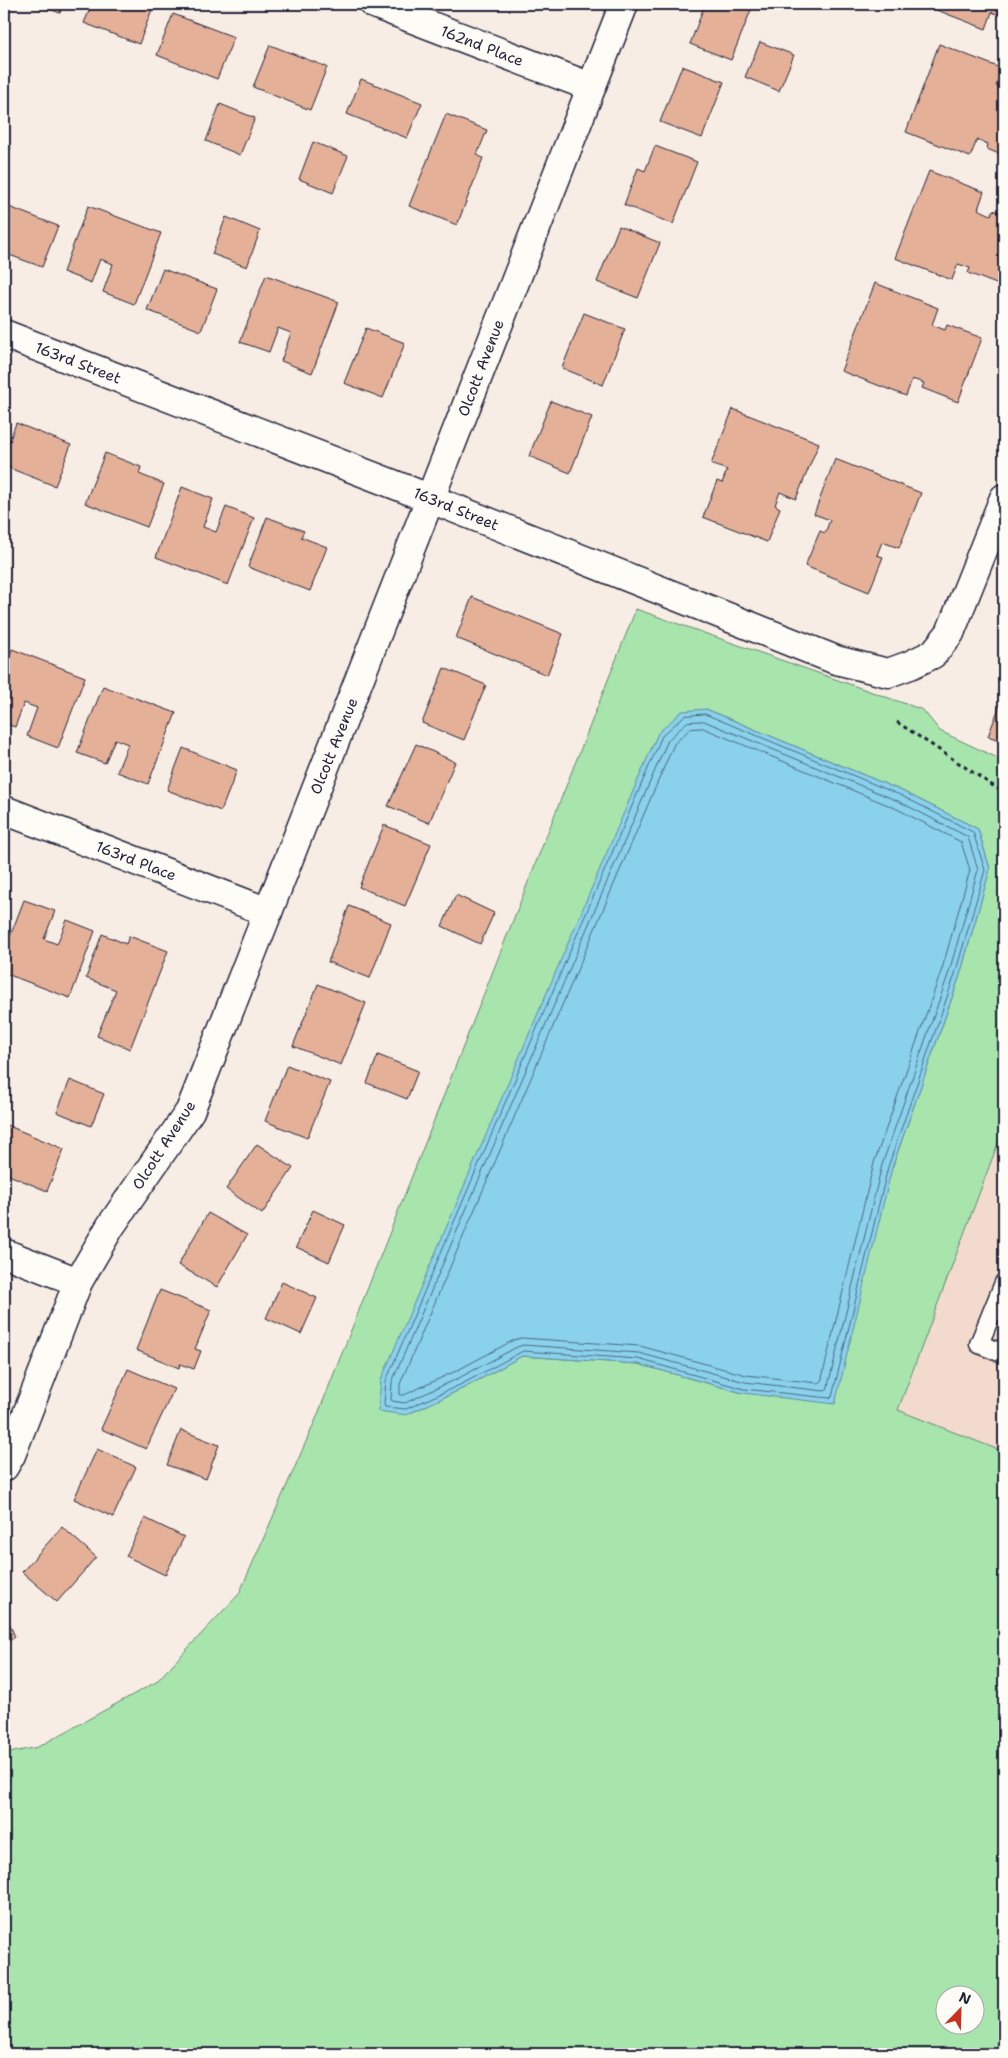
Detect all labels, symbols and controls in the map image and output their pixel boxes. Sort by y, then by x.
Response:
street label: 162nd Place [438,21,526,71]
street label: Olcott Avenue [453,317,509,419]
street label: 163rd Street [32,337,124,389]
street label: 163rd Street [410,483,502,535]
street label: Olcott Avenue [306,695,362,797]
street label: 163rd Place [93,836,179,886]
street label: Olcott Avenue [128,1097,200,1193]
north arrow [936,1986,986,2036]
text: N [956,1988,974,2008]

